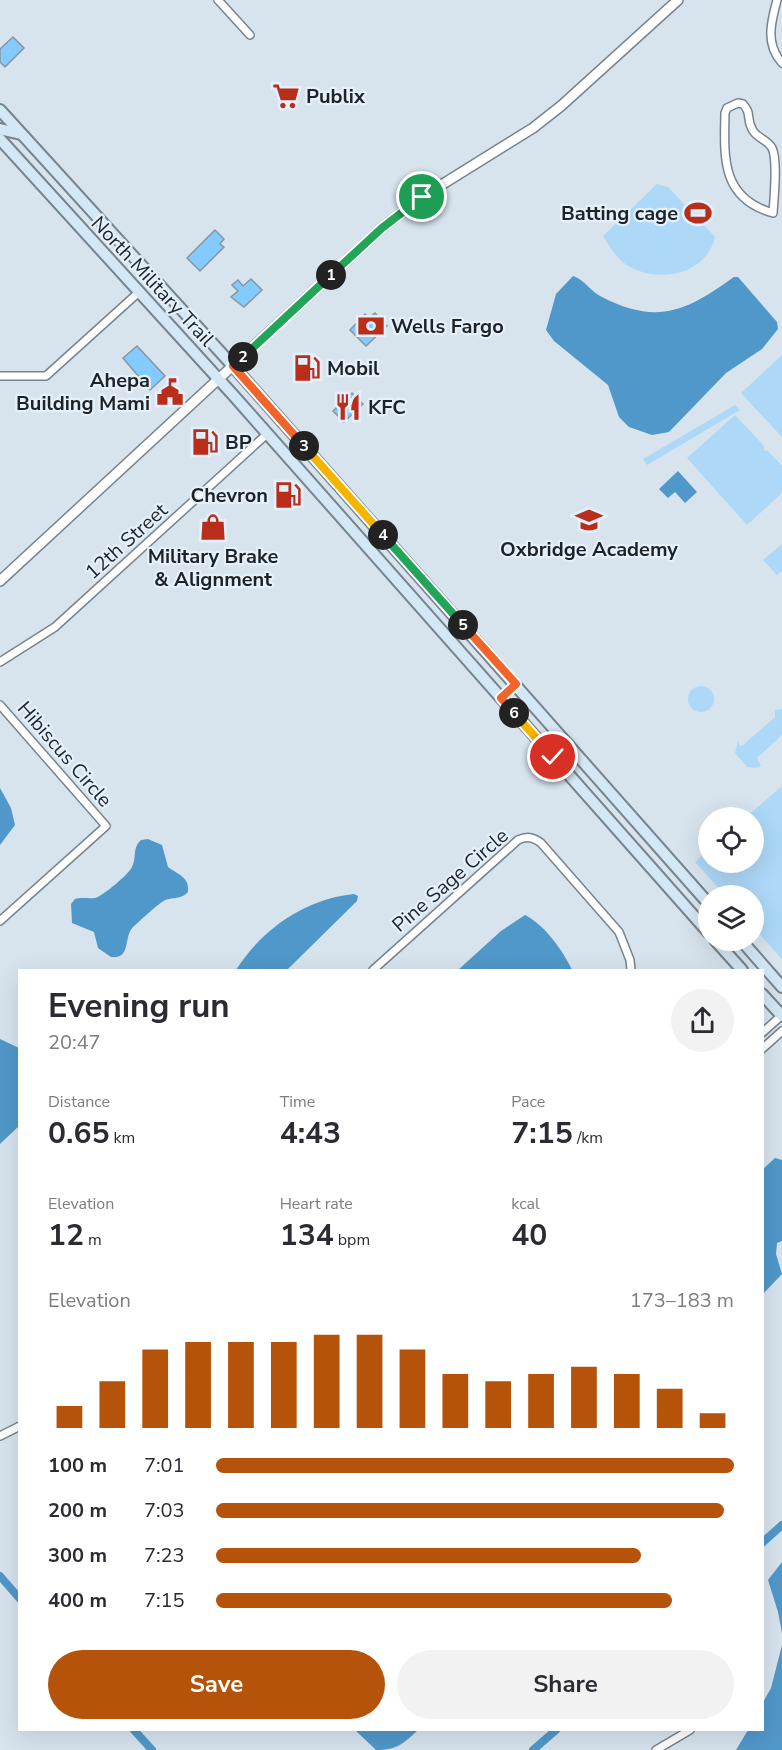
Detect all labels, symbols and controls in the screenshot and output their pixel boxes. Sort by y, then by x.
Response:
supermarket icon: Publix [271,81,301,111]
place label: Publix [306,83,366,110]
pin [396,171,447,222]
icon: arrive [405,180,438,213]
sports icon: Batting cage [683,198,713,228]
place label: Batting cage [561,200,678,227]
street label: North Military Trail [85,210,220,352]
pin: 1 [316,260,346,290]
text: 1 [326,264,336,286]
bank icon: Wells Fargo [356,311,386,341]
place label: Wells Fargo [391,313,504,340]
pin: 2 [228,342,258,372]
text: 2 [238,346,248,368]
fuel station icon: Mobil [292,353,322,383]
place label: Mobil [327,355,380,382]
place label: Ahepa Building Mami [16,367,150,417]
public building icon: Ahepa Building Mami [155,377,185,407]
restaurant icon: KFC [333,392,363,422]
place label: KFC [368,394,406,421]
fuel station icon: BP [190,427,220,457]
place label: BP [225,429,252,456]
pin: 3 [289,431,319,461]
text: 3 [299,435,309,457]
fuel station icon: Chevron [273,480,303,510]
place label: Chevron [191,482,268,509]
street label: 12th Street [79,497,174,586]
school or university icon: Oxbridge Academy [574,505,604,535]
shop icon: Military Brake & Alignment [198,512,228,542]
pin: 4 [368,520,398,550]
text: 4 [378,524,388,546]
place label: Oxbridge Academy [500,536,678,563]
place label: Military Brake & Alignment [148,543,279,593]
pin: 5 [448,610,478,640]
text: 5 [458,614,468,636]
street label: Hibiscus Circle [11,696,118,813]
pin: 6 [499,698,529,728]
text: 6 [509,702,519,724]
pin [527,731,578,782]
icon: check [536,740,569,773]
map controls [698,807,764,951]
button: locate [698,807,764,873]
street label: Pine Sage Circle [386,822,514,938]
button: layers [698,885,764,951]
text: Evening run [48,984,230,1029]
button: share [671,989,734,1052]
text: 20:47 [48,1029,101,1056]
text: Distance [48,1091,110,1113]
text: Time [280,1091,315,1113]
text: Pace [511,1091,545,1113]
text: 0.65 [48,1113,109,1154]
text: 4:43 [280,1113,341,1154]
text: 7:15 [511,1113,573,1154]
text: km [109,1127,135,1149]
text: /km [573,1127,603,1149]
text: Elevation [48,1193,114,1215]
text: Heart rate [280,1193,353,1215]
text: kcal [511,1193,540,1215]
text: 12 [48,1215,84,1256]
text: 134 [280,1215,334,1256]
text: 40 [511,1215,547,1256]
text: m [84,1229,102,1251]
text: bpm [334,1229,370,1251]
text: Elevation [48,1287,131,1314]
text: 173–183 m [630,1287,734,1314]
text: 100 m [48,1452,107,1479]
text: 7:01 [144,1452,185,1479]
text: 200 m [48,1497,107,1524]
text: 7:03 [144,1497,185,1524]
text: 300 m [48,1542,107,1569]
text: 7:23 [144,1542,185,1569]
text: 400 m [48,1587,107,1614]
text: 7:15 [144,1587,185,1614]
button: Save [48,1650,385,1719]
button: Share [397,1650,734,1719]

